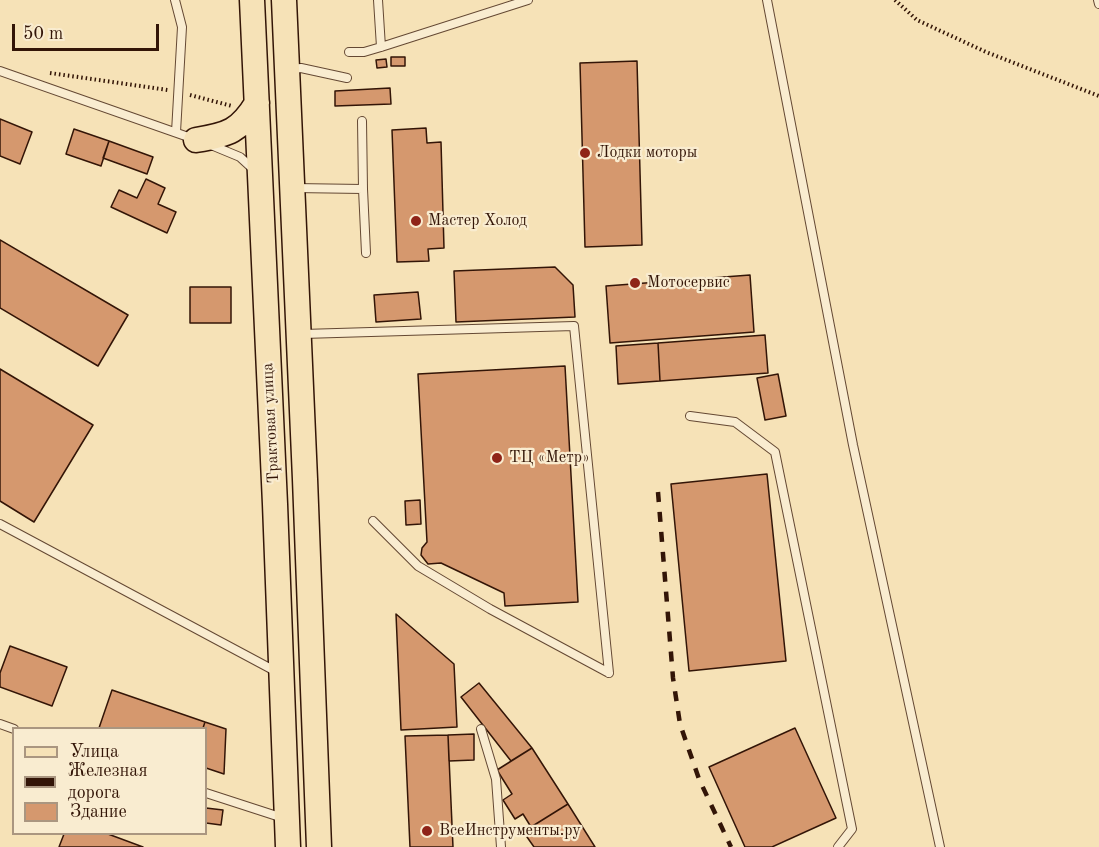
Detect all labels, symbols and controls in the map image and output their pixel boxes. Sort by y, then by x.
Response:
scale bar [15,12,162,50]
text: 50 m [23,25,63,43]
place label: Лодки моторы [597,143,697,163]
marker: Лодки моторы [578,146,592,160]
place label: Мастер Холод [428,211,527,231]
marker: Мастер Холод [409,214,423,228]
place label: Мотосервис [647,273,730,293]
marker: Мотосервис [628,276,642,290]
street label: Трактовая улица [258,362,284,484]
place label: ТЦ «Метр» [509,448,590,468]
marker: ТЦ «Метр» [490,451,504,465]
legend [12,727,207,835]
text: Улица [70,743,119,761]
text: Железная дорога [68,762,148,802]
text: Здание [70,803,127,821]
place label: ВсеИнструменты.ру [439,821,581,841]
marker: ВсеИнструменты.ру [420,824,434,838]

